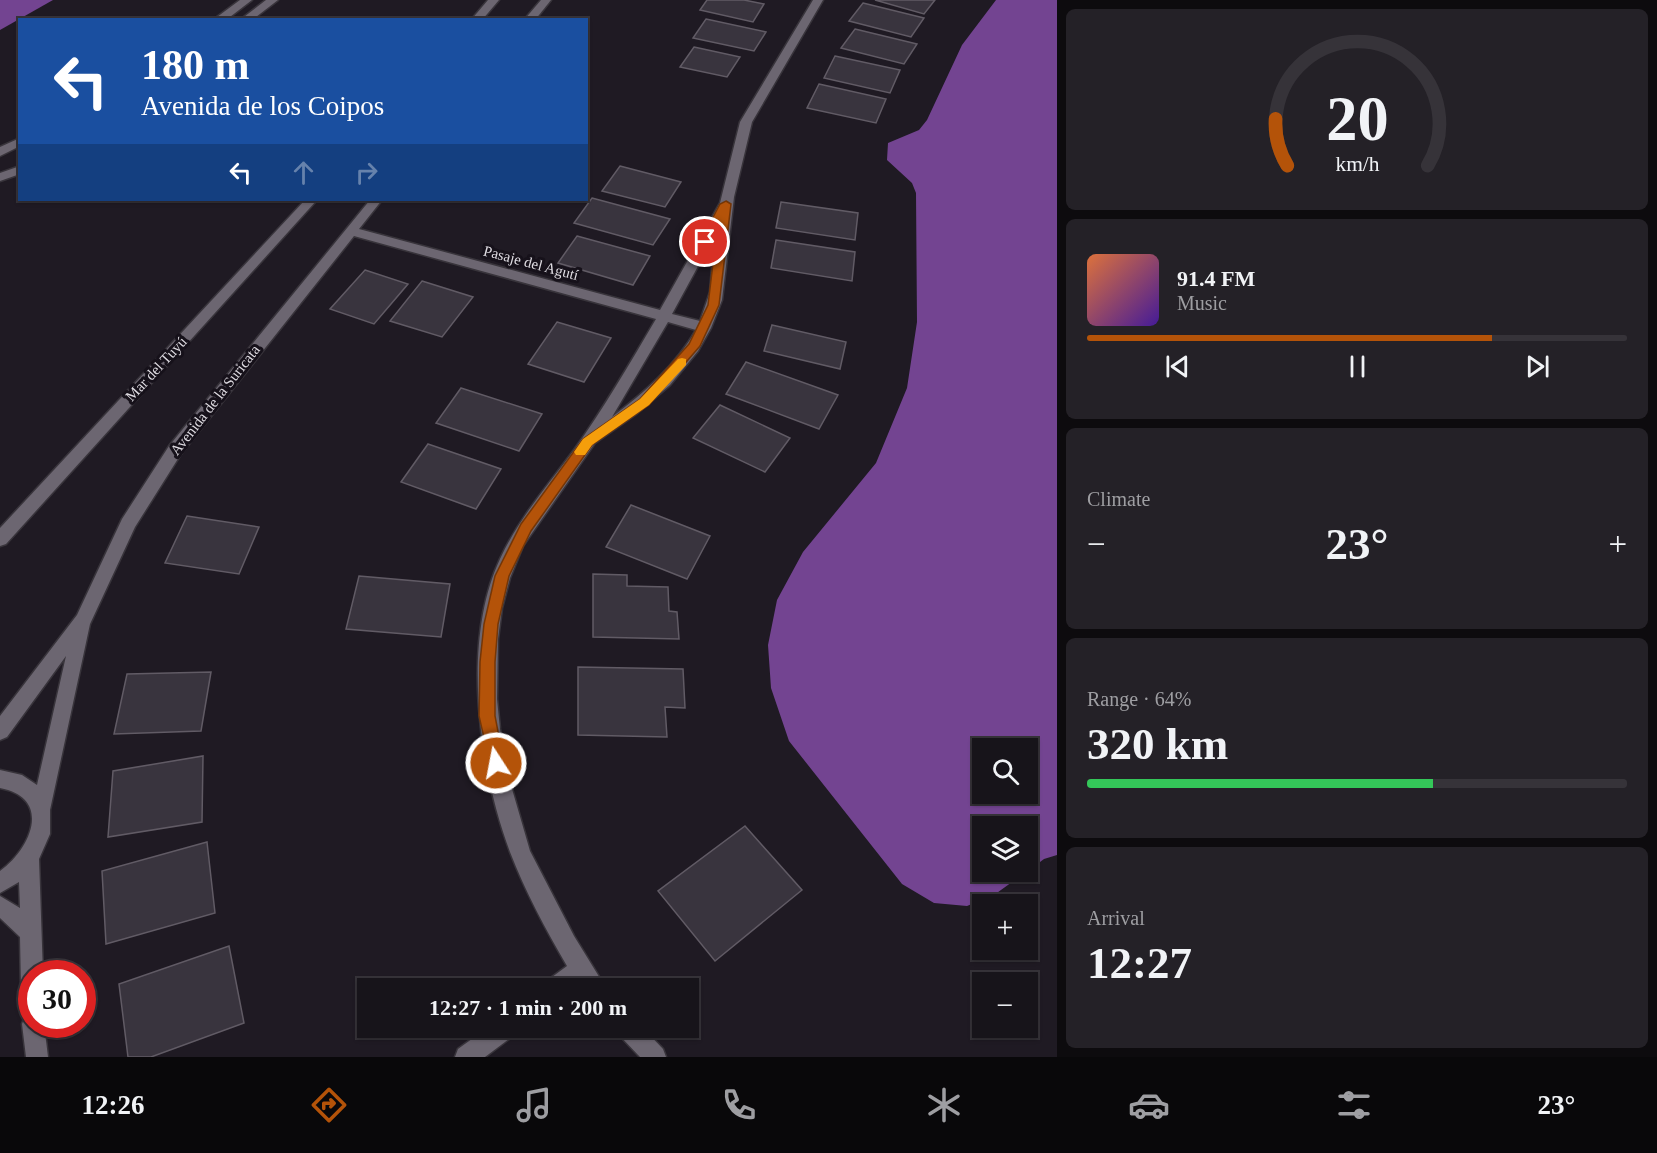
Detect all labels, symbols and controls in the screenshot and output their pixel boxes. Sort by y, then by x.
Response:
icon: left [42,42,120,120]
text: 180 m [141,42,250,88]
text: 20 [1326,84,1388,153]
text: Avenida de los Coipos [141,91,384,121]
text: km/h [1335,153,1379,177]
icon: left [224,156,257,189]
icon: ahead [287,156,320,189]
icon: right [350,156,383,189]
pin [679,216,730,267]
icon: arrive [688,225,721,258]
street label: Pasaje del Agutí [482,243,580,283]
text: 91.4 FM [1177,266,1255,291]
text: Music [1177,292,1227,314]
street label: Mar del Tuyú [122,333,190,404]
street label: Avenida de la Suricata [167,342,263,458]
icon: previous [1161,350,1194,383]
icon: pause [1341,350,1374,383]
icon: next [1521,350,1554,383]
text: Climate [1087,488,1150,510]
text: 23° [1326,519,1389,569]
text: − [1087,526,1106,562]
text: + [1608,526,1627,562]
text: Range · 64% [1087,688,1191,710]
text: 320 km [1087,719,1228,769]
position arrow [464,731,528,795]
map controls [972,738,1038,1038]
button: search [972,738,1038,804]
button: layers [972,816,1038,882]
button: + [972,894,1038,960]
text: Arrival [1087,907,1145,929]
text: 12:27 [1087,938,1192,988]
speed limit sign: 30 [18,960,96,1038]
button: − [972,972,1038,1038]
text: 12:27 · 1 min · 200 m [429,995,627,1020]
icon: directions [308,1084,350,1126]
icon: music [513,1084,555,1126]
icon: phone [718,1084,760,1126]
icon: climate [923,1084,965,1126]
icon: car [1128,1084,1170,1126]
icon: filters [1333,1084,1375,1126]
text: 12:26 [82,1090,145,1120]
text: 23° [1538,1090,1575,1120]

